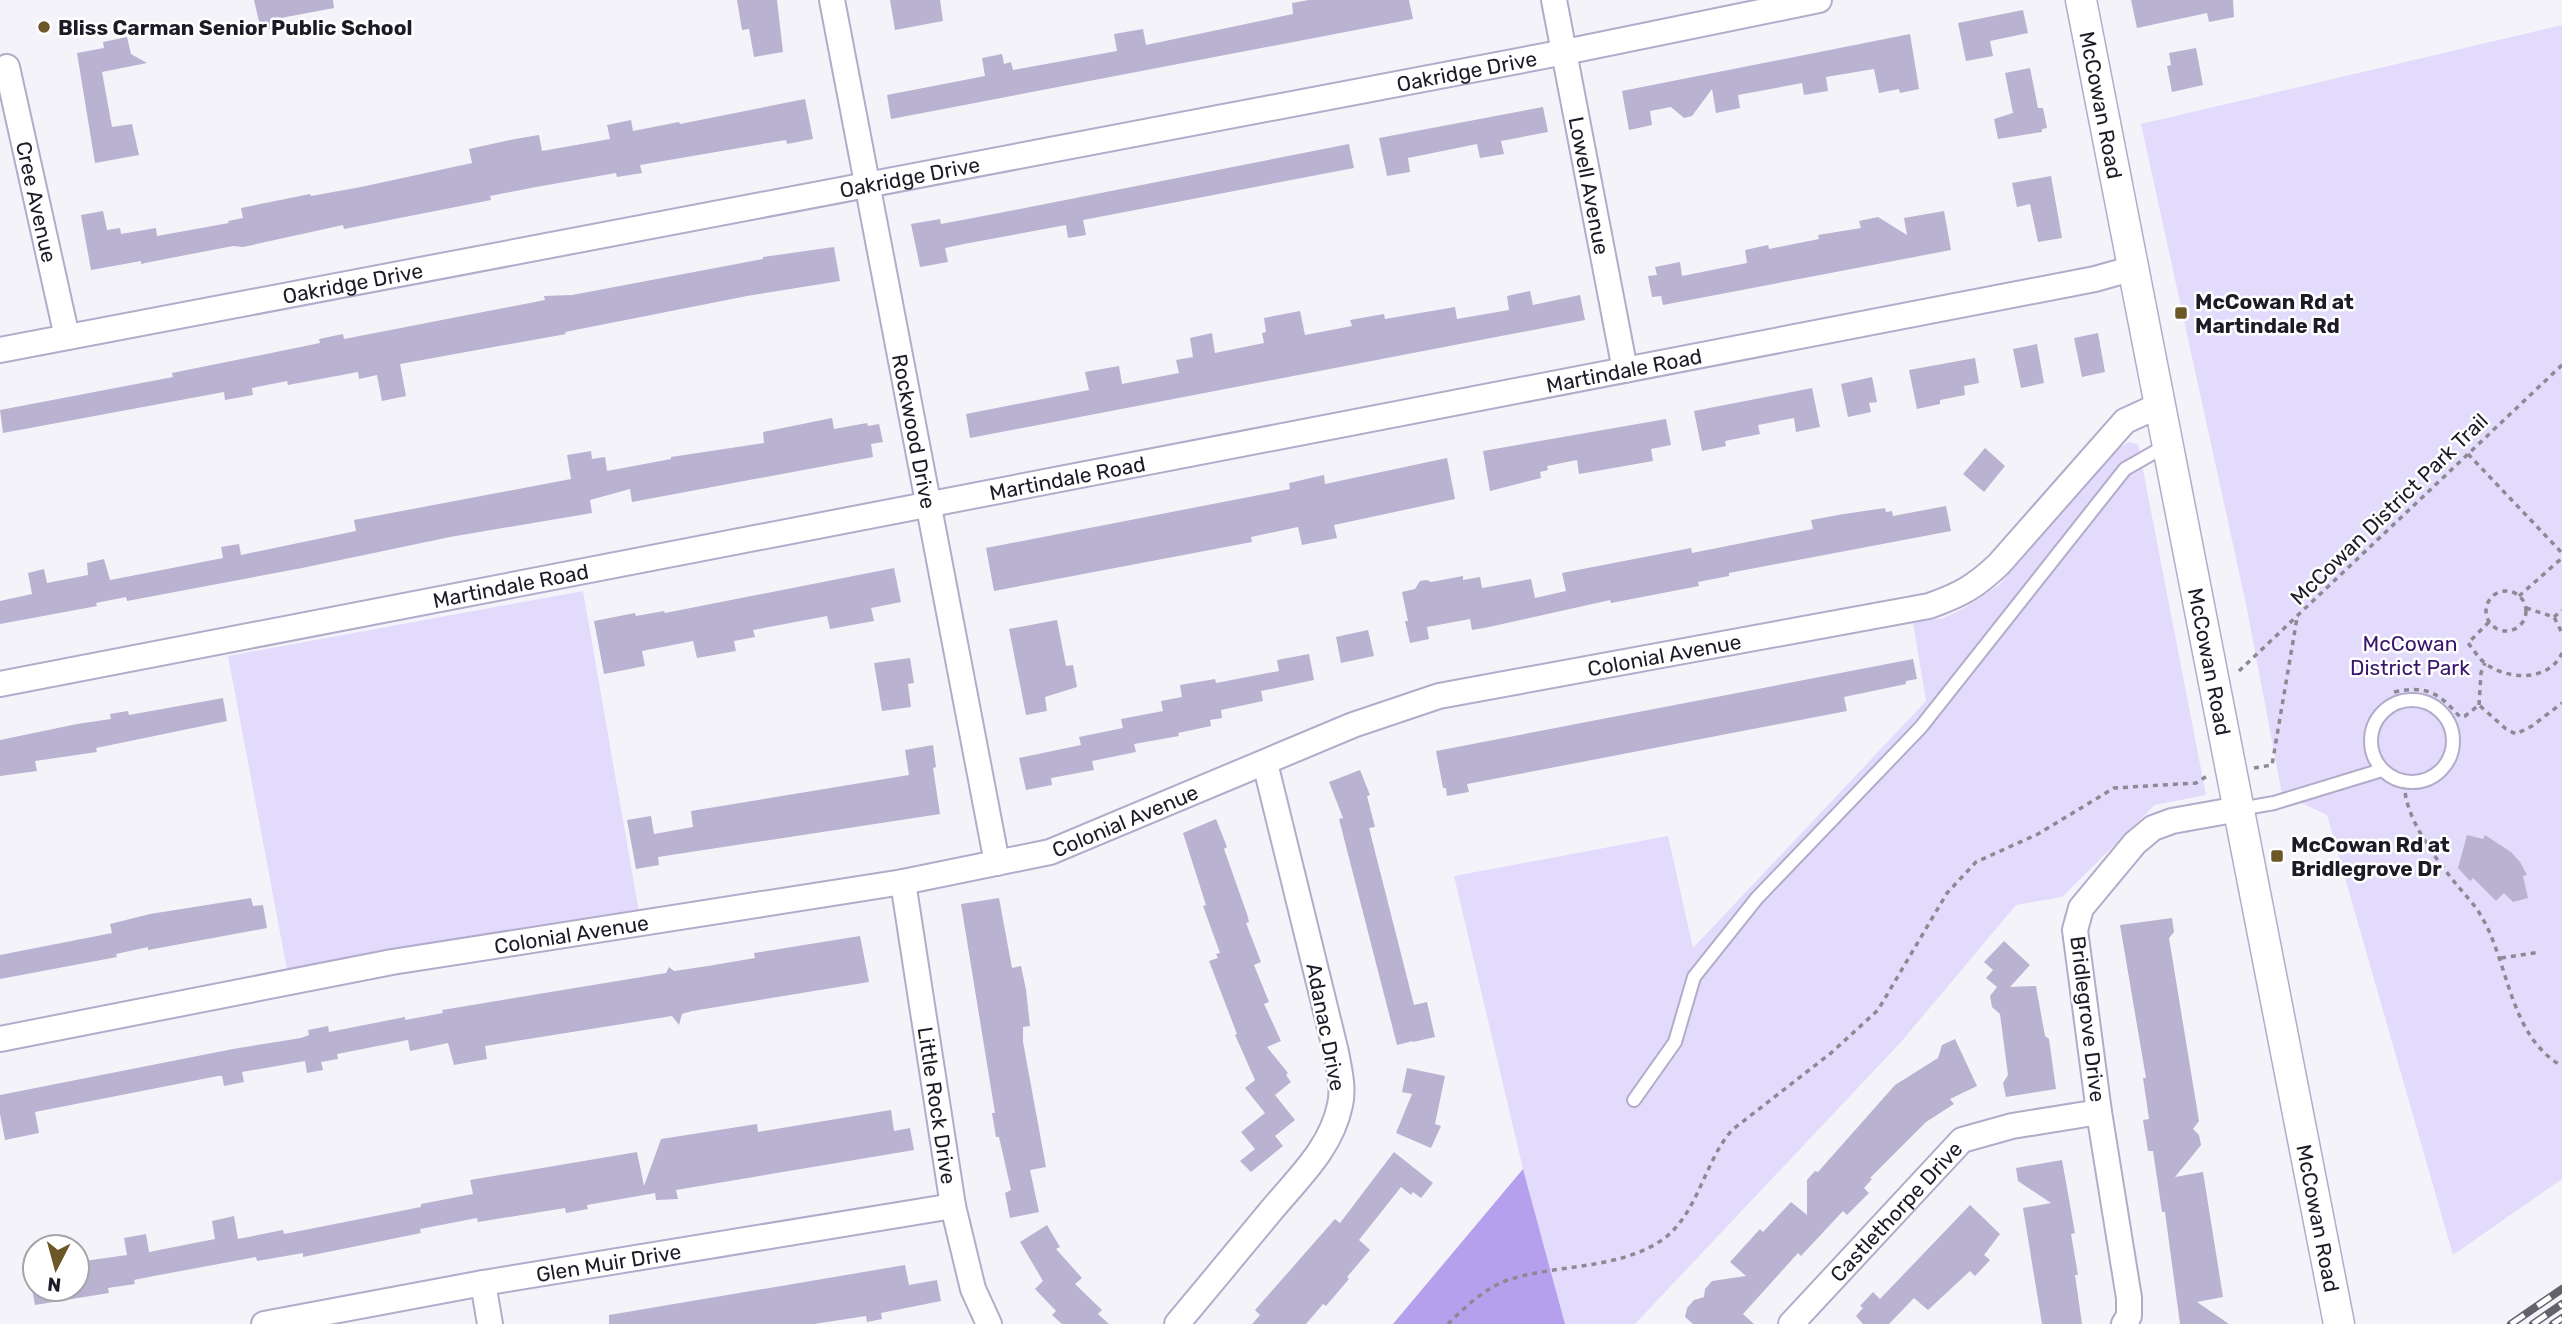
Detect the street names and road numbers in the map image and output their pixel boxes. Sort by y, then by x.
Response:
street label: McCowan Road [2075,29,2128,181]
street label: Oakridge Drive [1394,45,1539,96]
street label: Lowell Avenue [1564,114,1615,257]
street label: Cree Avenue [11,139,63,265]
street label: Oakridge Drive [837,151,982,202]
street label: Oakridge Drive [280,257,425,308]
street label: Martindale Road [1544,343,1704,397]
street label: Rockwood Drive [887,352,941,511]
street label: McCowan District Park Trail [2285,408,2493,610]
street label: Martindale Road [987,450,1147,505]
street label: Martindale Road [431,558,591,613]
street label: McCowan Road [2183,586,2237,737]
street label: Colonial Avenue [1585,628,1743,681]
street label: Colonial Avenue [1048,779,1202,862]
street label: Colonial Avenue [492,910,650,958]
street label: Bridlegrove Drive [2065,935,2111,1103]
street label: Adanac Drive [1301,961,1351,1093]
street label: Little Rock Drive [913,1025,962,1186]
street label: Castlethorpe Drive [1825,1136,1967,1287]
street label: McCowan Road [2292,1142,2345,1294]
street label: Glen Muir Drive [534,1238,683,1287]

